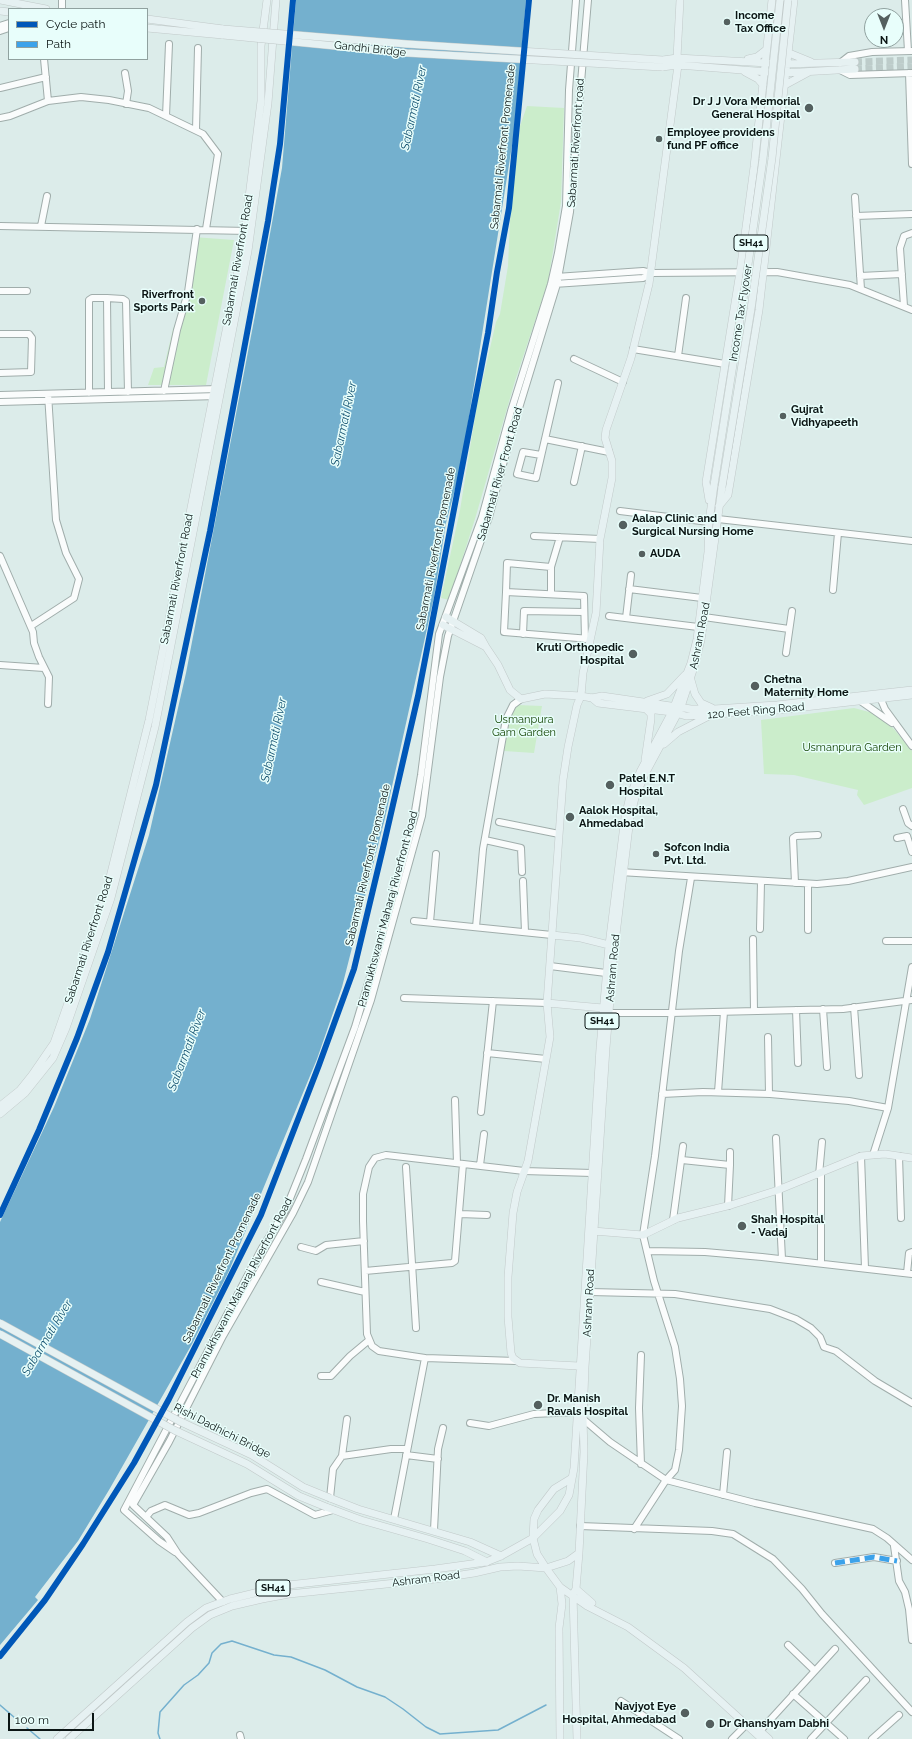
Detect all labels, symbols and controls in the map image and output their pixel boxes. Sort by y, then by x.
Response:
legend [8,8,148,60]
north arrow [864,8,904,48]
place label: Income Tax Office [735,9,786,35]
text: Cycle path [46,17,105,31]
marker: Income Tax Office [722,17,732,27]
text: N [880,33,888,46]
text: Path [46,37,71,51]
street label: Gandhi Bridge [333,39,407,59]
water label: Sabarmati River [398,64,430,152]
street label: Sabarmati Riverfront Promenade [488,64,518,230]
street label: Sabarmati Riverfront road [565,78,587,208]
place label: Dr J J Vora Memorial General Hospital [693,95,800,121]
marker: Dr J J Vora Memorial General Hospital [803,102,815,114]
place label: Employee providens fund PF office [667,126,775,152]
marker: Employee providens fund PF office [654,134,664,144]
street label: Sabarmati Riverfront Road [220,193,256,327]
road number: SH41 [734,235,768,251]
street label: Income Tax Flyover [727,263,755,363]
place label: Riverfront Sports Park [134,288,194,314]
marker: Riverfront Sports Park [197,296,207,306]
water label: Sabarmati River [328,380,360,468]
place label: Gujrat Vidhyapeeth [791,403,858,429]
street label: Sabarmati River Front Road [475,406,525,542]
marker: Gujrat Vidhyapeeth [778,411,788,421]
street label: Sabarmati Riverfront Promenade [414,466,458,632]
place label: Aalap Clinic and Surgical Nursing Home [632,512,754,538]
street label: Sabarmati Riverfront Road [158,513,196,645]
marker: Aalap Clinic and Surgical Nursing Home [617,519,629,531]
place label: AUDA [650,547,680,561]
marker: AUDA [637,549,647,559]
street label: Ashram Road [687,601,713,671]
place label: Kruti Orthopedic Hospital [536,641,624,667]
marker: Kruti Orthopedic Hospital [627,648,639,660]
place label: Chetna Maternity Home [764,673,849,699]
marker: Chetna Maternity Home [749,680,761,692]
water label: Sabarmati River [258,696,290,784]
street label: 120 Feet Ring Road [707,700,805,722]
park label: Usmanpura Gam Garden [492,713,556,739]
park label: Usmanpura Garden [802,741,902,755]
place label: Patel E.N.T Hospital [619,772,675,798]
marker: Patel E.N.T Hospital [604,779,616,791]
street label: Sabarmati Riverfront Promenade [343,783,393,947]
place label: Aalok Hospital, Ahmedabad [579,804,658,830]
street label: Pramukhswami Maharaj Riverfront Road [355,809,421,1009]
marker: Aalok Hospital, Ahmedabad [564,811,576,823]
place label: Sofcon India Pvt. Ltd. [664,841,729,867]
marker: Sofcon India Pvt. Ltd. [651,849,661,859]
street label: Sabarmati Riverfront Road [62,875,116,1005]
street label: Ashram Road [603,933,623,1003]
water label: Sabarmati River [165,1007,209,1093]
road number: SH41 [585,1013,619,1029]
street label: Sabarmati Riverfront Promenade [180,1191,264,1345]
street label: Pramukhswami Maharaj Riverfront Road [189,1195,295,1381]
place label: Shah Hospital - Vadaj [751,1213,824,1239]
marker: Shah Hospital - Vadaj [736,1220,748,1232]
street label: Ashram Road [581,1269,597,1337]
water label: Sabarmati River [19,1297,75,1379]
place label: Dr. Manish Ravals Hospital [547,1392,628,1418]
marker: Dr. Manish Ravals Hospital [532,1399,544,1411]
street label: Rishi Dadhichi Bridge [171,1401,273,1461]
street label: Ashram Road [391,1568,461,1590]
road number: SH41 [256,1580,290,1596]
place label: Navjyot Eye Hospital, Ahmedabad [562,1700,676,1726]
scale bar [10,1705,96,1731]
marker: Navjyot Eye Hospital, Ahmedabad [679,1707,691,1719]
text: 100 m [15,1713,49,1727]
place label: Dr Ghanshyam Dabhi [719,1717,829,1731]
marker: Dr Ghanshyam Dabhi [704,1718,716,1730]

